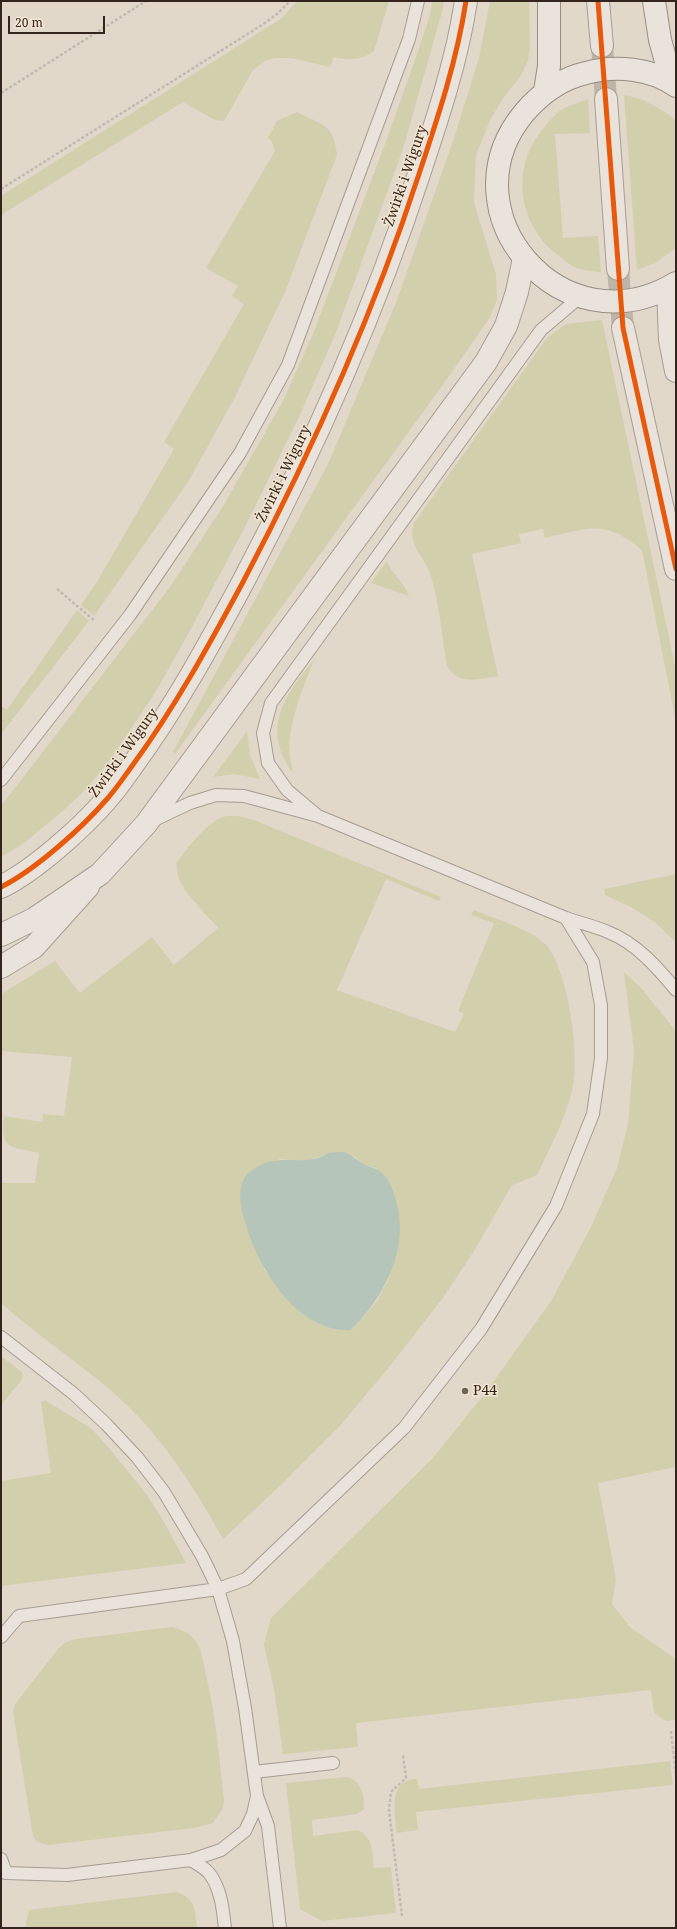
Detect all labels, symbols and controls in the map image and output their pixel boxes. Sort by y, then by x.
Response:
scale bar [10,8,107,34]
text: 20 m [15,14,43,31]
street label: Żwirki i Wigury [381,123,431,229]
street label: Żwirki i Wigury [253,423,315,525]
street label: Żwirki i Wigury [86,705,162,801]
place label: P44 [473,1383,497,1399]
marker: P44 [460,1386,470,1396]

